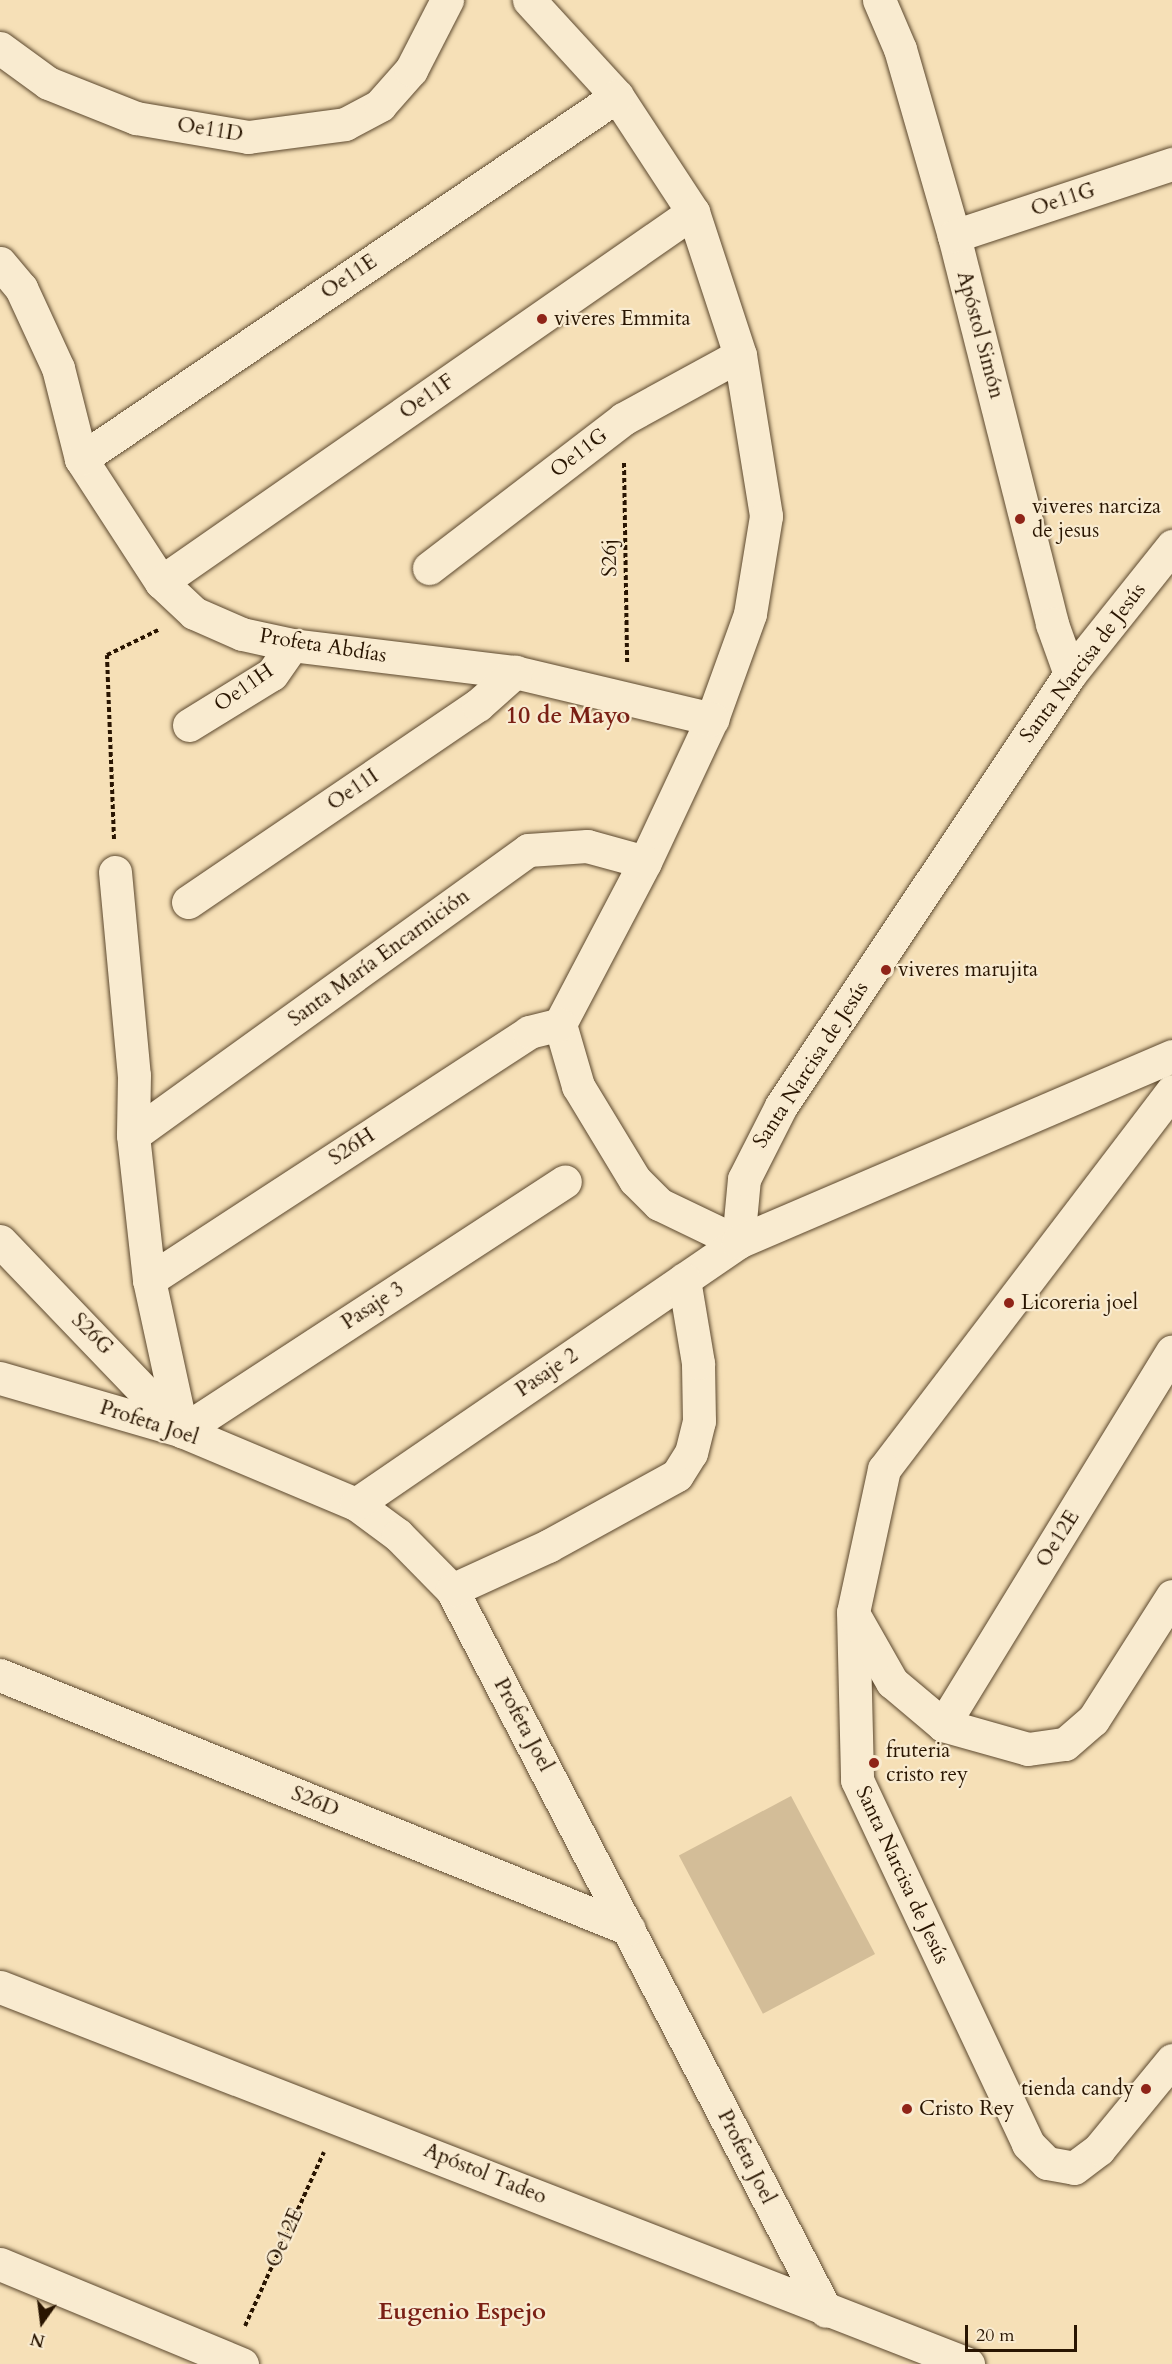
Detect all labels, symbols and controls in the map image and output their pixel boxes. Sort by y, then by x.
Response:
street label: Oe11D [175,112,245,148]
street label: Oe11G [1028,178,1098,222]
street label: Oe11E [316,249,382,305]
street label: Apóstol Simón [951,269,1009,401]
place label: viveres Emmita [554,306,691,332]
marker: viveres Emmita [535,312,549,326]
street label: Oe11F [395,369,459,425]
street label: Oe11G [545,423,613,483]
place label: viveres narciza de jesus [1032,494,1161,544]
marker: viveres narciza de jesus [1013,512,1027,526]
street label: S26j [597,539,623,577]
street label: Santa Narcisa de Jesús [1015,578,1151,748]
street label: Profeta Abdías [258,624,388,668]
street label: Oe11H [209,659,279,717]
district label: 10 de Mayo [506,702,630,730]
street label: Oe11I [323,764,383,816]
street label: Santa María Encarnición [283,884,475,1032]
place label: viveres marujita [898,957,1038,983]
marker: viveres marujita [879,963,893,977]
street label: Santa Narcisa de Jesús [748,977,874,1153]
street label: S26H [324,1123,380,1171]
street label: Pasaje 3 [337,1277,409,1335]
place label: Licoreria joel [1021,1290,1138,1316]
marker: Licoreria joel [1002,1296,1016,1310]
street label: S26G [66,1308,118,1360]
street label: Pasaje 2 [511,1343,583,1403]
street label: Profeta Joel [97,1395,201,1451]
street label: Oe12E [1031,1506,1085,1572]
street label: Profeta Joel [488,1674,558,1776]
place label: fruteria cristo rey [886,1738,968,1788]
marker: fruteria cristo rey [867,1756,881,1770]
street label: S26D [288,1781,342,1823]
street label: Santa Narcisa de Jesús [850,1782,954,1968]
place label: tienda candy [1021,2076,1134,2102]
marker: tienda candy [1139,2082,1153,2096]
place label: Cristo Rey [919,2096,1014,2122]
marker: Cristo Rey [900,2102,914,2116]
street label: Profeta Joel [712,2106,780,2208]
street label: Apóstol Tadeo [420,2138,550,2210]
street label: Oe12E [261,2204,309,2272]
north arrow [12,2292,72,2352]
district label: Eugenio Espejo [378,2298,546,2326]
scale bar [968,2313,1080,2351]
text: 20 m [976,2323,1015,2348]
text: N [28,2327,47,2352]

